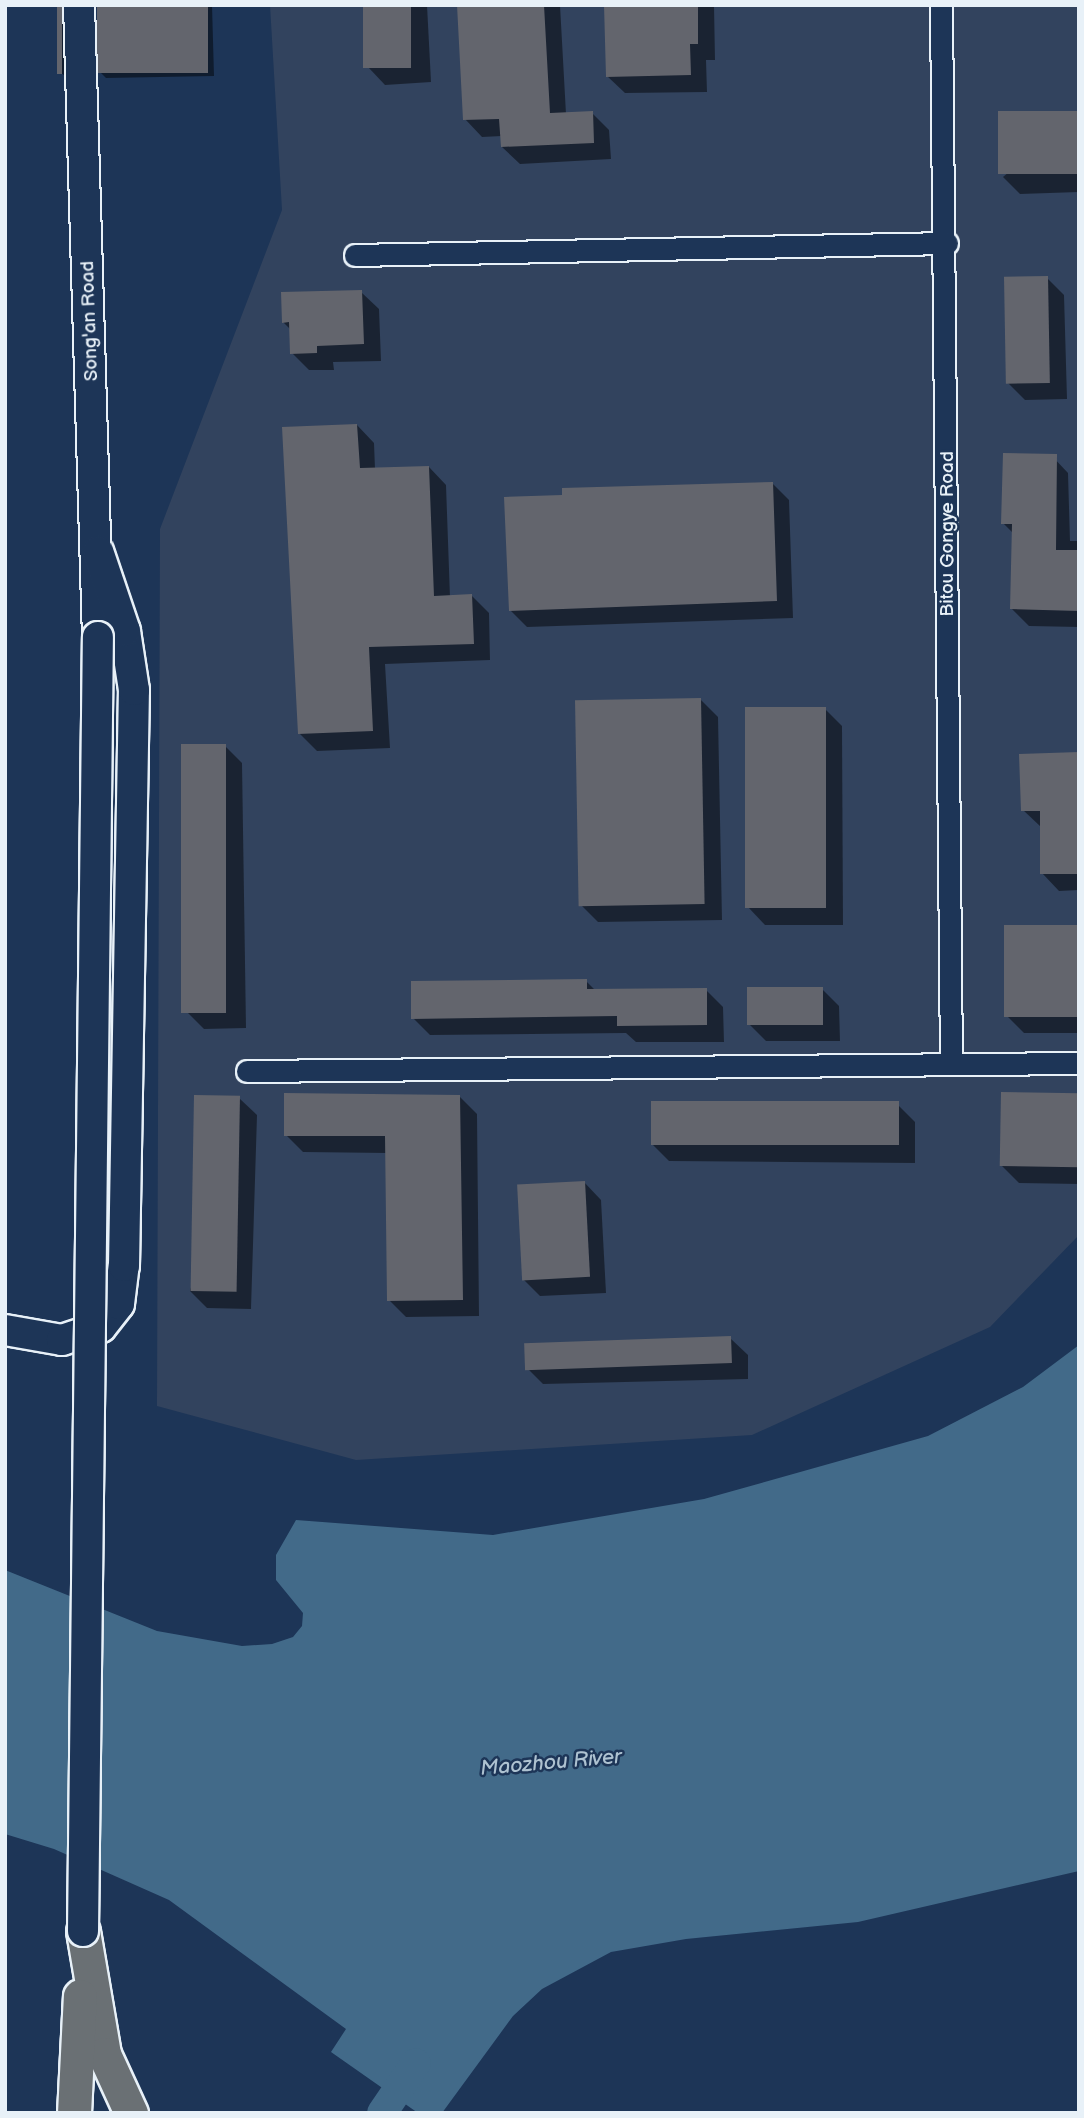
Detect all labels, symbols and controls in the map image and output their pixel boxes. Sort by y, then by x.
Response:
street label: Song'an Road [77,260,103,382]
street label: Bitou Gongye Road [937,451,959,617]
water label: Maozhou River [479,1744,623,1782]

